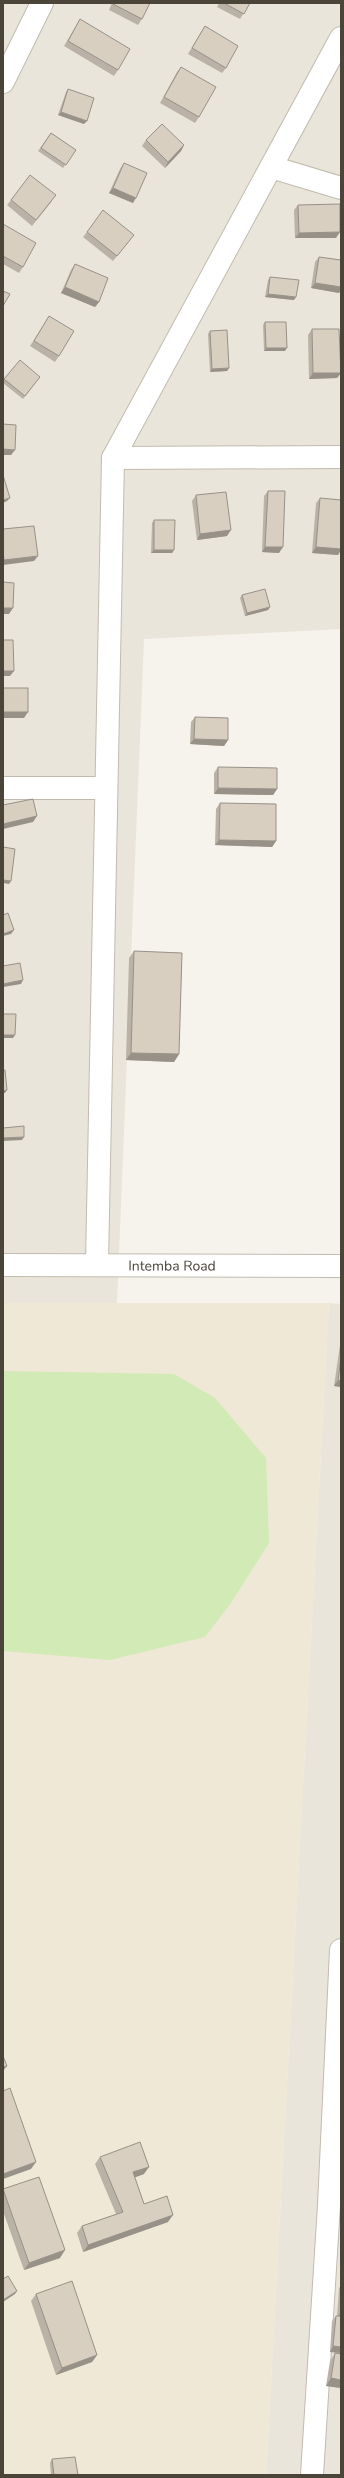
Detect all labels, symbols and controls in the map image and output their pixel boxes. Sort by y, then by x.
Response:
street label: Intemba Road [128,1256,216,1276]

